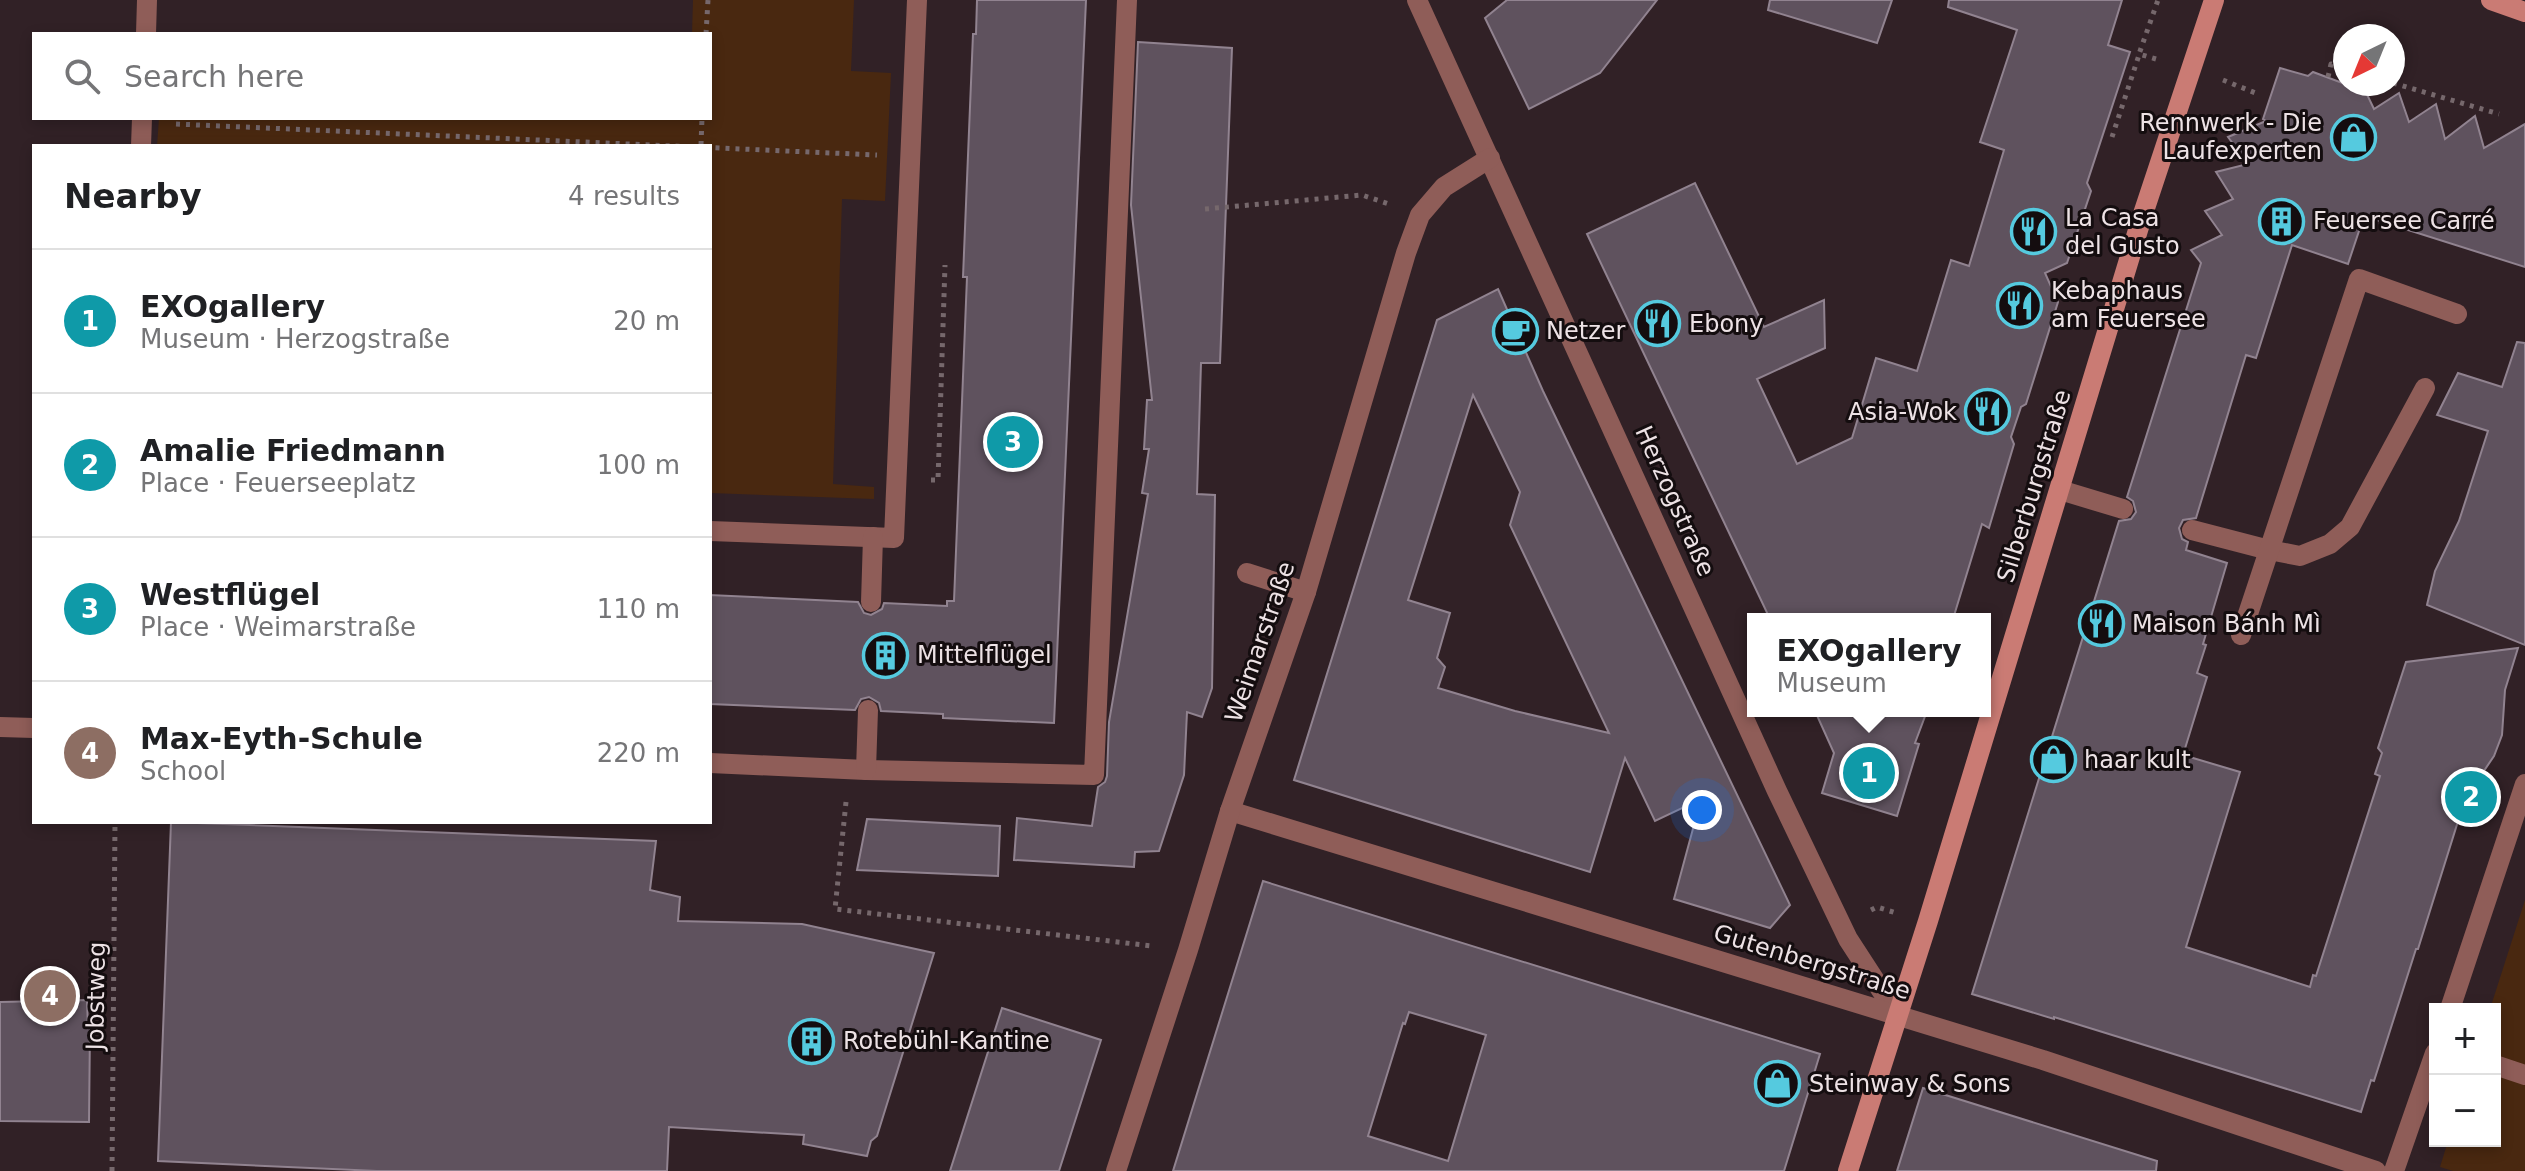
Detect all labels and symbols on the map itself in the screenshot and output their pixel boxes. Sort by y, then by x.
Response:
north arrow [2333,24,2405,96]
place label: Rennwerk - Die Laufexperten [2139,109,2322,165]
shop icon: Rennwerk - Die Laufexperten [2329,113,2377,161]
building icon: Feuersee Carré [2258,197,2306,245]
place label: La Casa del Gusto [2065,204,2180,260]
place label: Feuersee Carré [2313,207,2495,235]
restaurant icon: La Casa del Gusto [2010,208,2058,256]
place label: Kebaphaus am Feuersee [2051,277,2206,333]
restaurant icon: Kebaphaus am Feuersee [1996,281,2044,329]
restaurant icon: Ebony [1634,300,1682,348]
cafe icon: Netzer [1491,307,1539,355]
place label: Ebony [1689,310,1764,338]
place label: Netzer [1546,317,1625,345]
street label: Silberburgstraße [1991,386,2077,586]
restaurant icon: Asia-Wok [1964,388,2012,436]
place label: Asia-Wok [1848,398,1957,426]
pin: 3 [987,412,1039,472]
street label: Herzogstraße [1629,422,1721,580]
street label: Weimarstraße [1219,558,1301,726]
restaurant icon: Maison Bánh Mì [2077,600,2125,648]
place label: Maison Bánh Mì [2132,610,2321,638]
building icon: Mittelflügel [862,631,910,679]
place label: Mittelflügel [917,641,1052,669]
shop icon: haar kult [2029,736,2077,784]
pin: 1 [1843,743,1895,803]
place label: haar kult [2084,746,2191,774]
pin: 2 [2445,767,2497,827]
your location [1682,790,1722,830]
street label: Gutenbergstraße [1710,919,1914,1005]
street label: Jobstweg [81,941,111,1053]
pin: 4 [24,966,76,1026]
building icon: Rotebühl-Kantine [788,1017,836,1065]
place label: Rotebühl-Kantine [843,1027,1050,1055]
shop icon: Steinway & Sons [1754,1060,1802,1108]
place label: Steinway & Sons [1809,1070,2010,1098]

